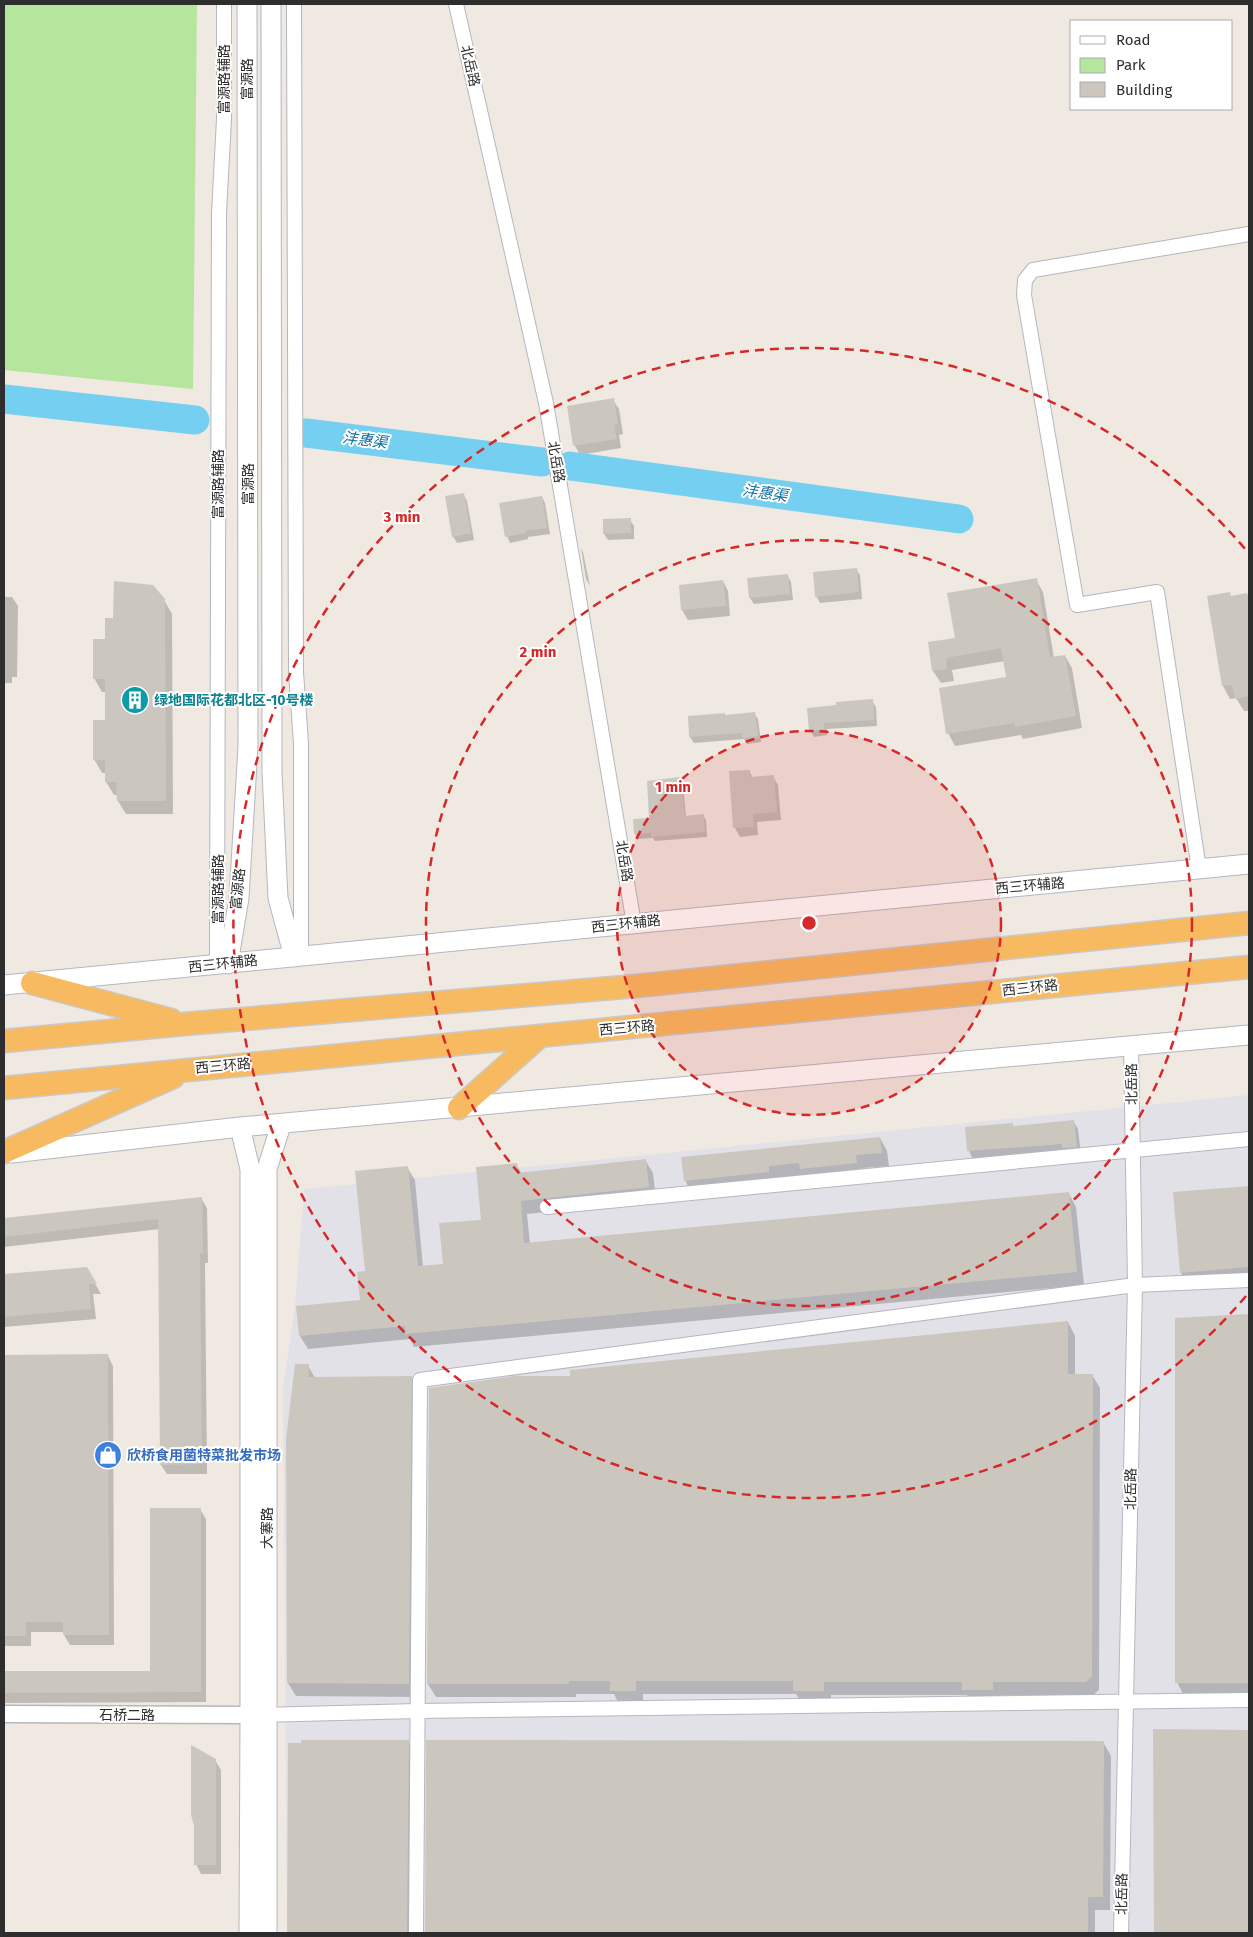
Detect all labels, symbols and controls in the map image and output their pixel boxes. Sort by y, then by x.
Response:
legend [1070,20,1233,110]
text: Road [1116,31,1151,49]
street label: 富源路辅路 [216,44,233,114]
street label: 北岳路 [457,44,483,88]
text: Park [1116,56,1146,74]
street label: 富源路 [239,58,256,100]
text: Building [1116,81,1172,99]
water label: 沣惠渠 [342,428,390,452]
street label: 北岳路 [544,440,568,484]
street label: 富源路辅路 [210,449,227,519]
street label: 富源路 [240,463,257,505]
water label: 沣惠渠 [741,481,791,505]
text: 3 min [383,508,420,526]
text: 2 min [520,643,556,661]
building icon: 绿地国际花都北区-10号楼 [120,685,150,715]
place label: 绿地国际花都北区-10号楼 [154,692,313,709]
text: 1 min [655,778,691,796]
street label: 北岳路 [612,839,636,883]
street label: 富源路辅路 [210,854,227,924]
street label: 富源路 [227,867,249,911]
street label: 西三环辅路 [994,874,1066,898]
street label: 西三环辅路 [590,912,662,936]
centre of rings [800,914,818,932]
street label: 西三环辅路 [187,952,259,976]
street label: 西三环路 [1001,977,1059,999]
street label: 西三环路 [598,1017,656,1039]
street label: 西三环路 [194,1055,252,1077]
street label: 北岳路 [1123,1063,1141,1105]
shop icon: 欣桥食用菌特菜批发市场 [93,1440,123,1470]
place label: 欣桥食用菌特菜批发市场 [127,1447,281,1464]
street label: 北岳路 [1122,1468,1140,1510]
street label: 大寨路 [259,1507,276,1549]
street label: 石桥二路 [99,1707,155,1724]
street label: 北岳路 [1113,1873,1131,1915]

